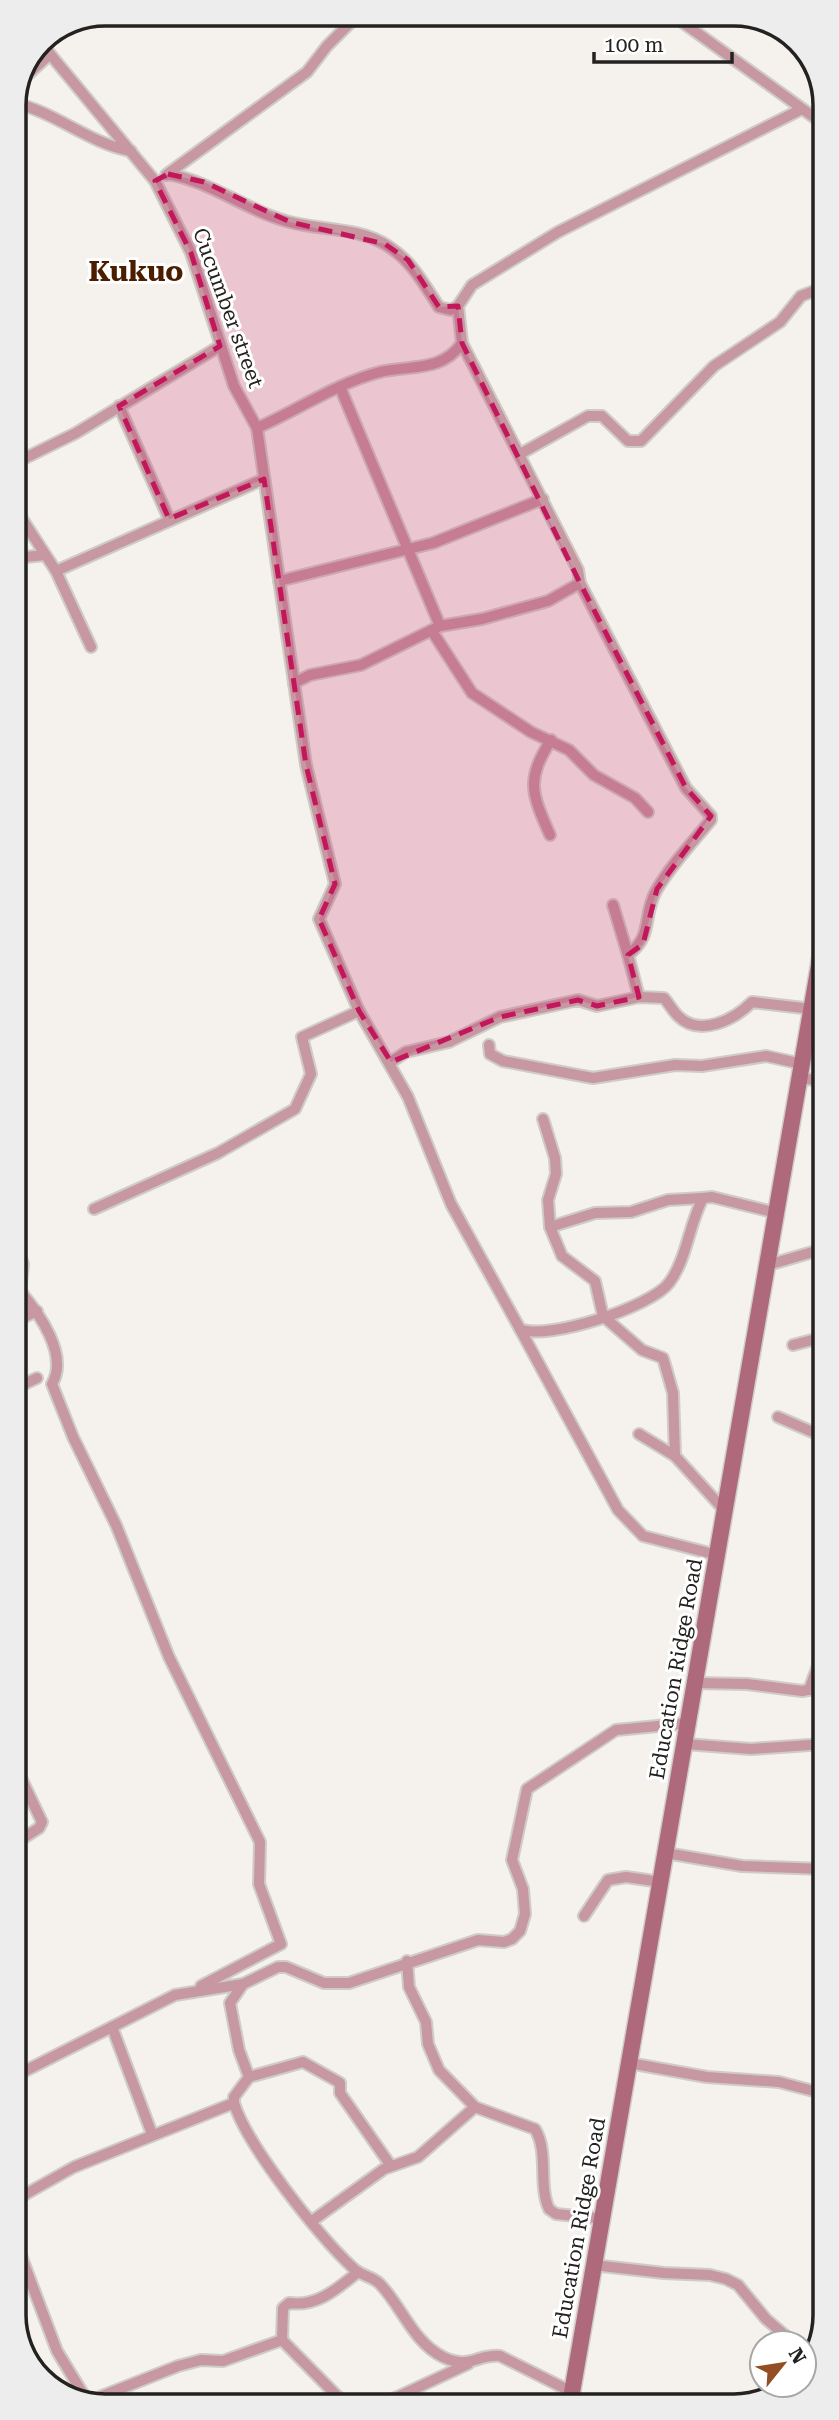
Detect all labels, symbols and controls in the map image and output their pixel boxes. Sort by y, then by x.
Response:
scale bar [594,21,732,65]
text: 100 m [604,33,664,57]
street label: Cucumber street [188,225,268,391]
district label: Kukuo [89,255,183,288]
street label: Education Ridge Road [645,1556,707,1781]
street label: Education Ridge Road [548,2115,610,2340]
north arrow [748,2329,818,2399]
text: N [784,2344,811,2368]

